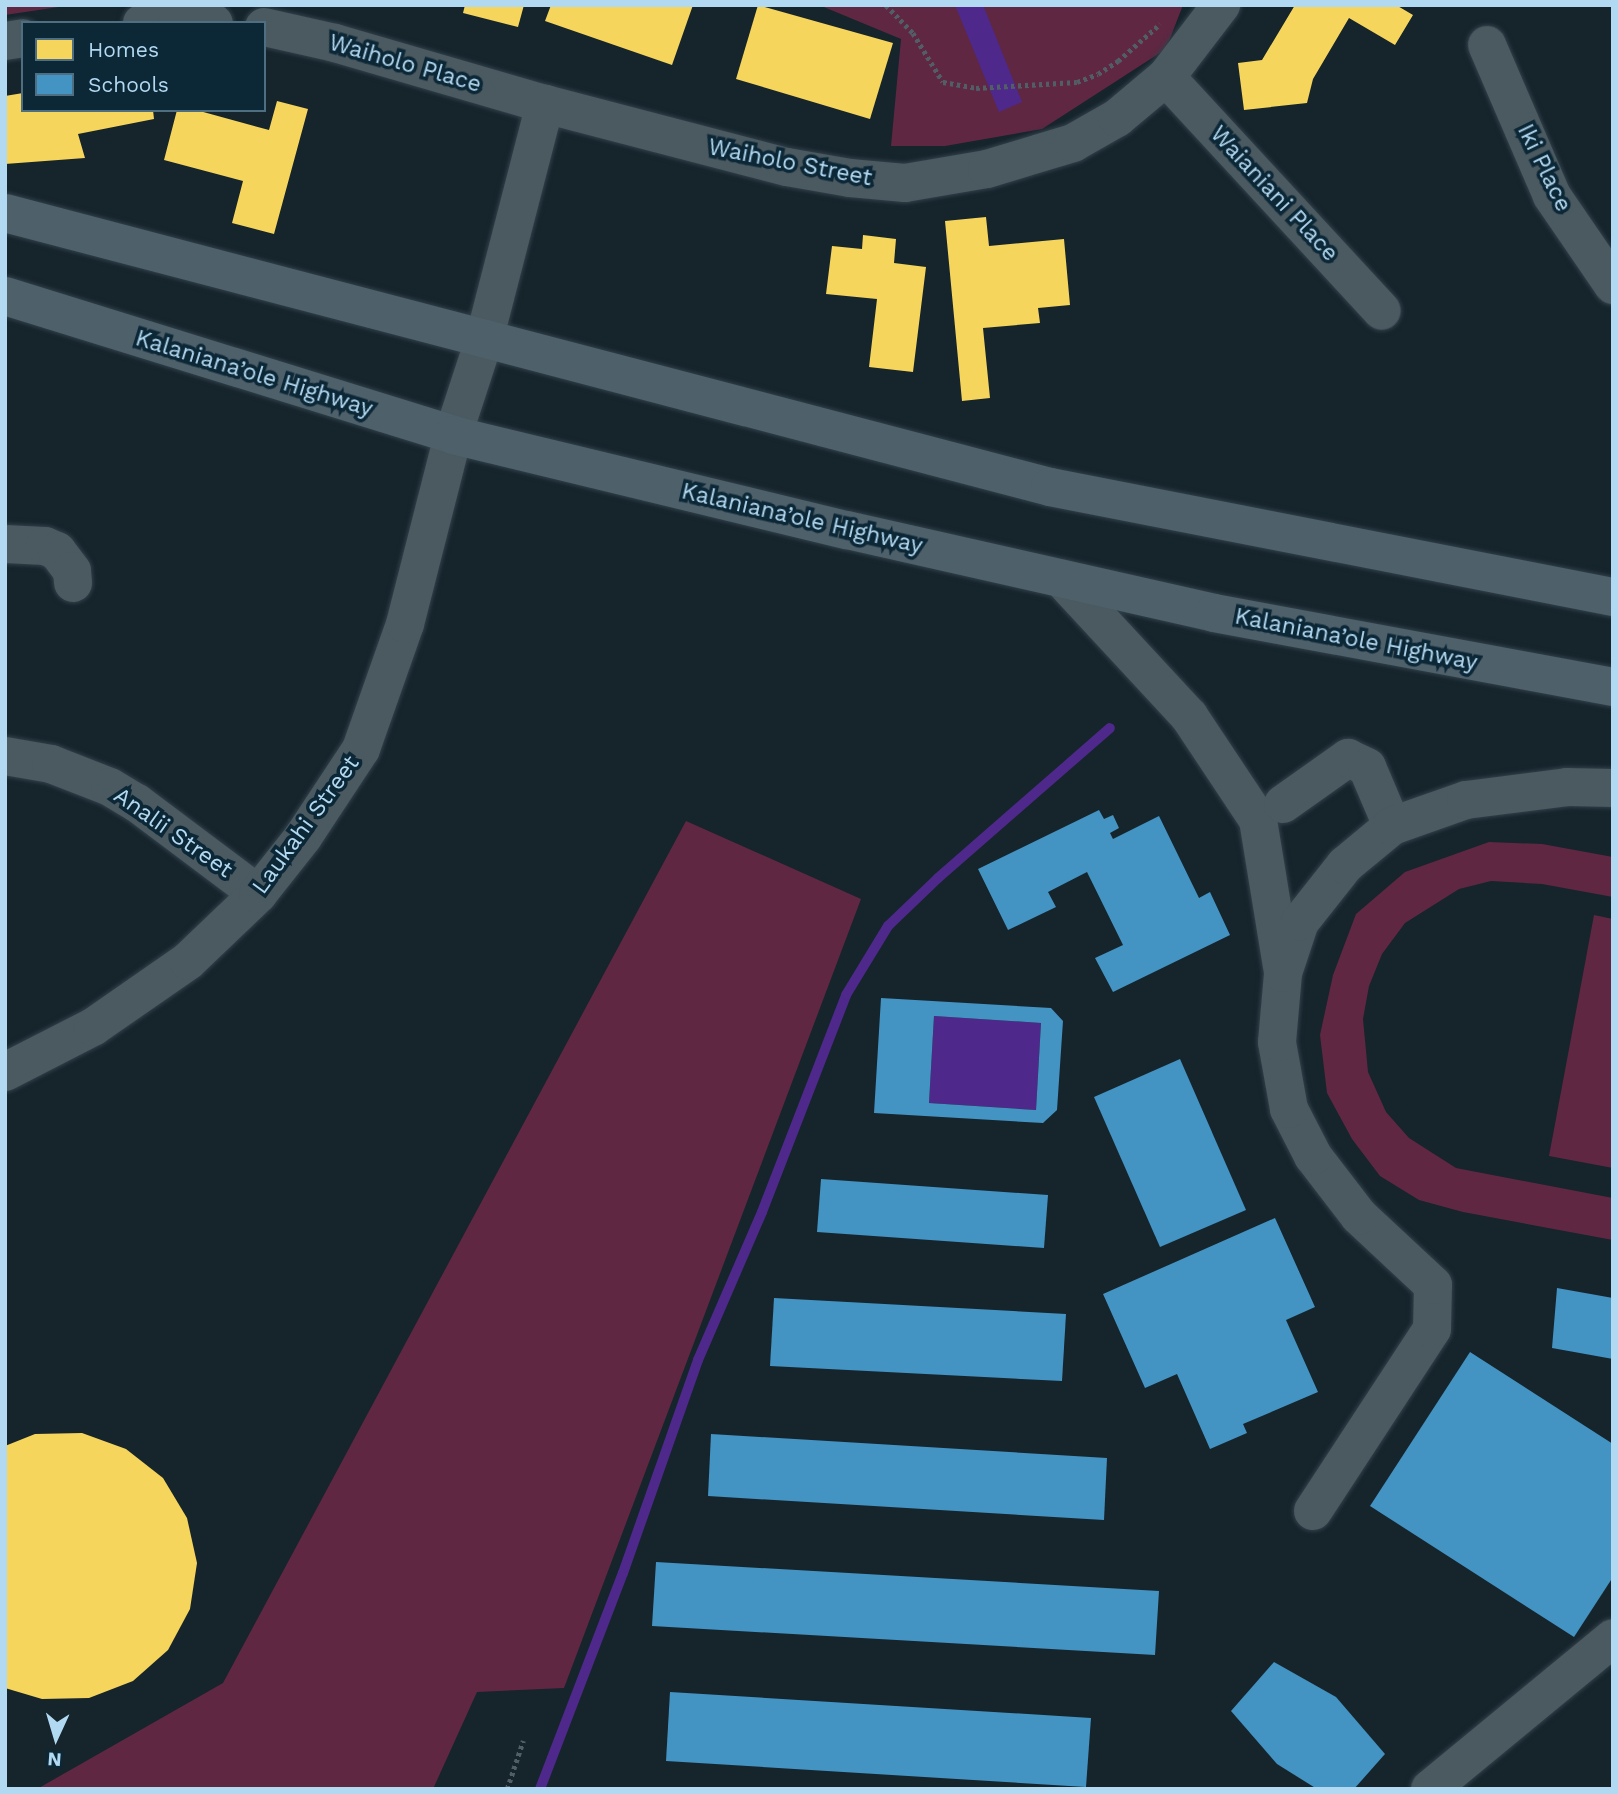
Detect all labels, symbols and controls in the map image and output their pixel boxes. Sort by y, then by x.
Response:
legend [21,21,266,112]
street label: Waiholo Place [326,29,484,99]
text: Homes [88,37,159,62]
text: Schools [88,72,169,97]
street label: Iki Place [1511,120,1577,216]
street label: Waianiani Place [1204,121,1344,267]
street label: Waiholo Street [706,134,874,192]
street label: Kalaniana’ole Highway [132,325,376,423]
street label: Kalaniana’ole Highway [679,478,925,560]
street label: Kalaniana’ole Highway [1232,603,1480,677]
street label: Laukahi Street [247,750,365,900]
street label: Analii Street [108,782,238,884]
north arrow [21,1703,91,1773]
text: N [47,1747,62,1771]

